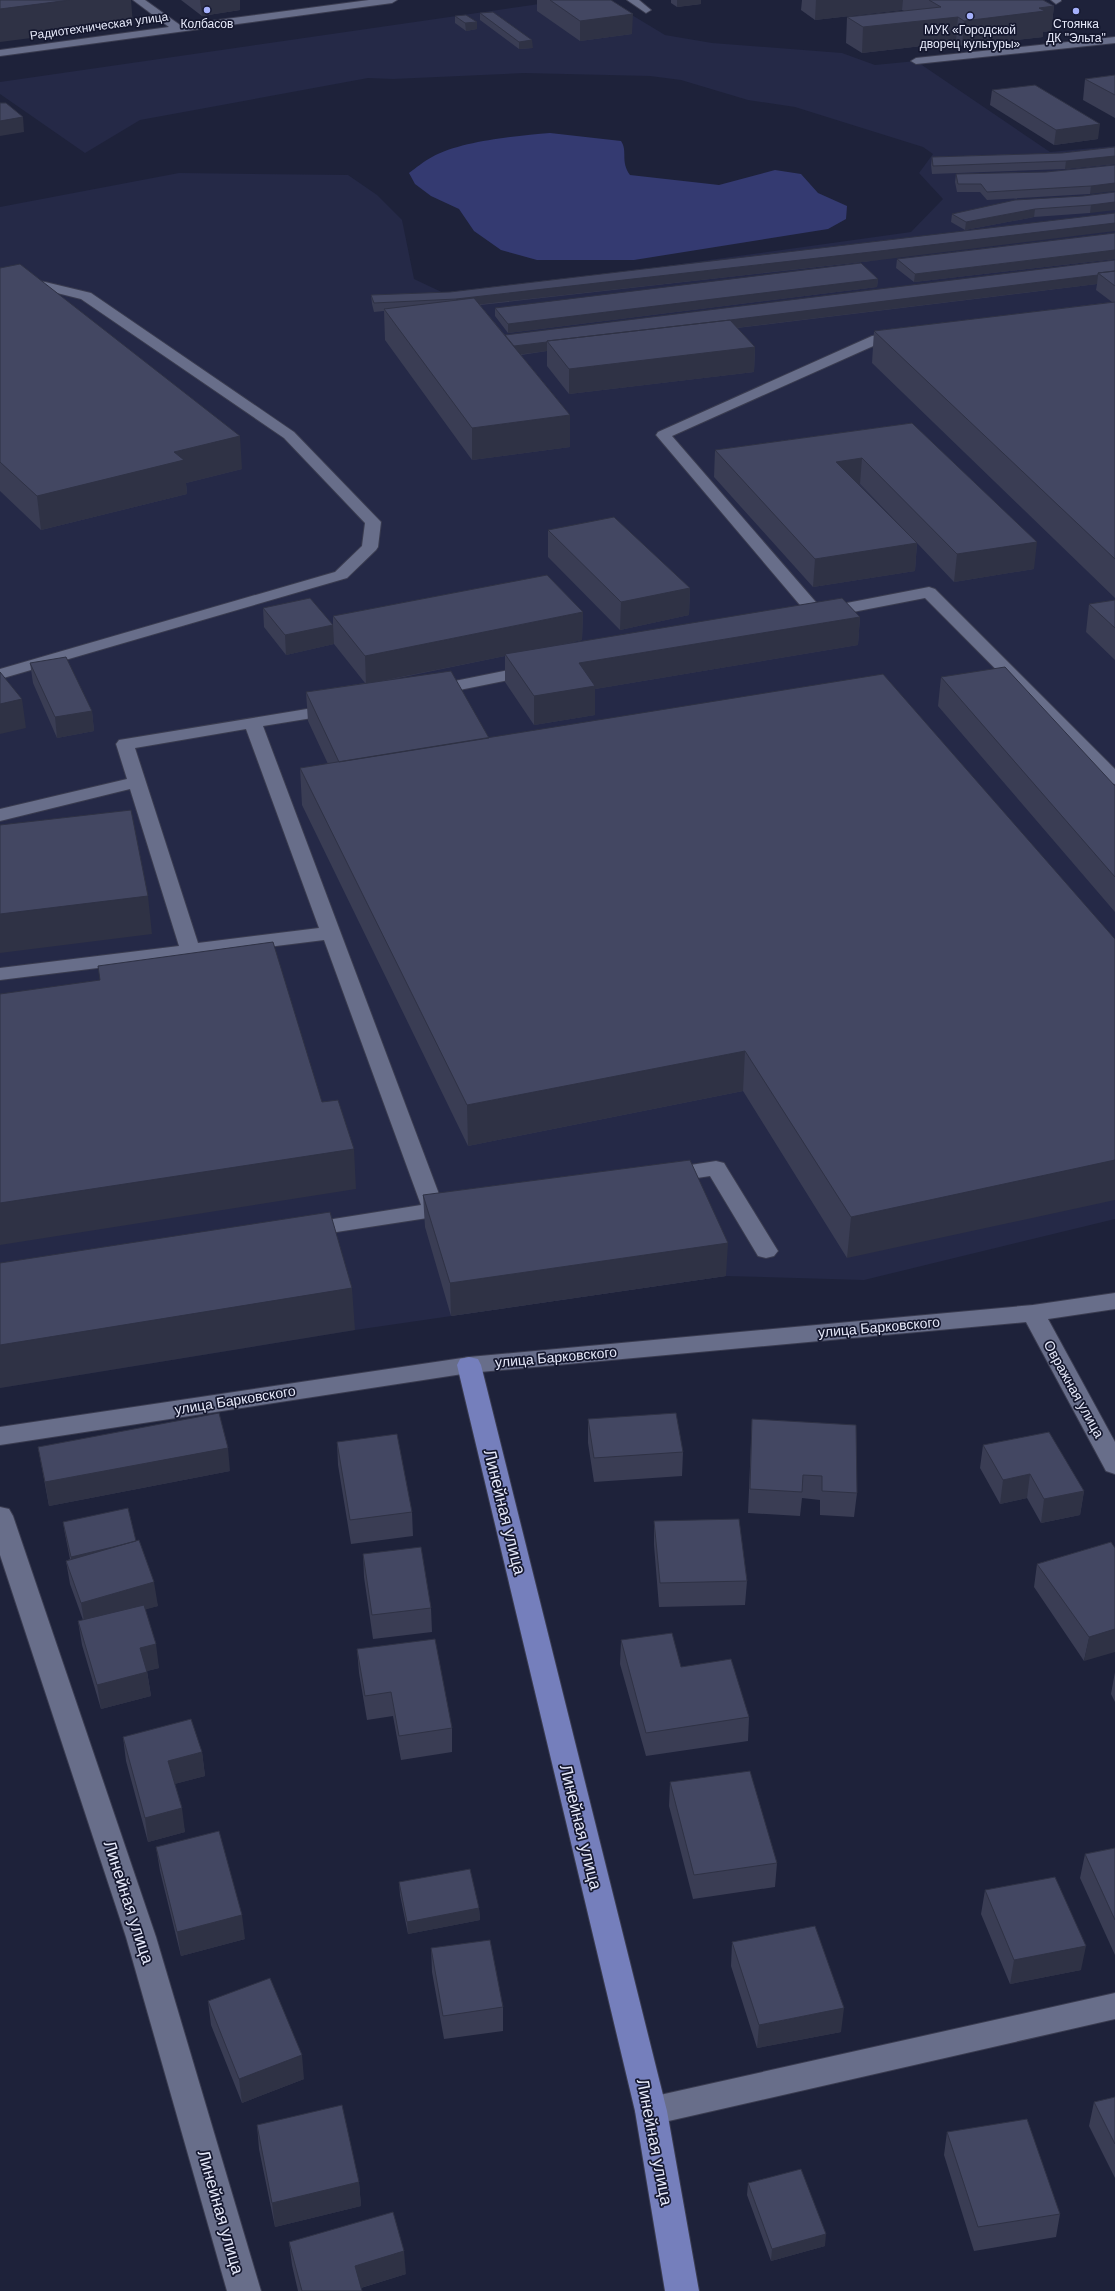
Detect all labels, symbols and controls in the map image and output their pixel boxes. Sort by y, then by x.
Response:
marker: Колбасов [202,5,212,15]
marker: Стоянка ДК "Эльта" [1071,6,1081,16]
street label: Радиотехническая улица [29,9,169,43]
marker: МУК «Городской дворец культуры» [965,11,975,21]
place label: Колбасов [181,17,233,31]
place label: Стоянка ДК "Эльта" [1046,17,1106,45]
place label: МУК «Городской дворец культуры» [920,23,1021,51]
street label: улица Барковского [817,1314,941,1340]
street label: Овражная улица [1041,1338,1107,1441]
street label: улица Барковского [494,1344,618,1370]
street label: улица Барковского [173,1383,297,1417]
street label: Линейная улица [480,1447,529,1577]
street label: Линейная улица [556,1762,605,1892]
street label: Линейная улица [100,1838,158,1967]
street label: Линейная улица [633,2077,676,2208]
street label: Линейная улица [194,2148,248,2277]

